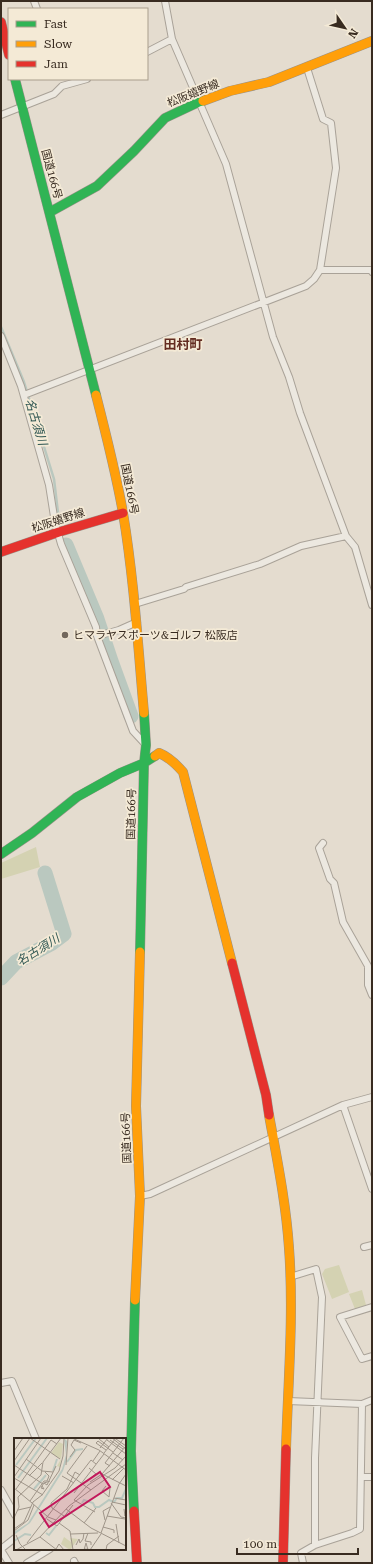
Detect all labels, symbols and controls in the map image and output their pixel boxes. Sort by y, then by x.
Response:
legend [8,8,148,80]
north arrow [325,8,365,48]
text: Fast [44,17,68,31]
text: N [345,26,361,41]
text: Slow [44,37,72,51]
text: Jam [44,57,68,71]
street label: 松阪嬉野線 [165,77,221,110]
street label: 国道166号 [39,148,64,201]
district label: 田村町 [163,337,203,352]
water label: 名古須川 [22,397,50,449]
street label: 国道166号 [118,463,141,516]
street label: 松阪嬉野線 [30,506,86,535]
place label: ヒマラヤスポーツ&ゴルフ 松阪店 [73,629,238,642]
marker: ヒマラヤスポーツ&ゴルフ 松阪店 [60,630,70,640]
street label: 国道166号 [125,788,138,840]
water label: 名古須川 [14,930,64,969]
street label: 国道166号 [119,1112,134,1164]
inset map [14,1438,126,1550]
scale bar [237,1530,358,1556]
text: 100 m [243,1537,277,1551]

